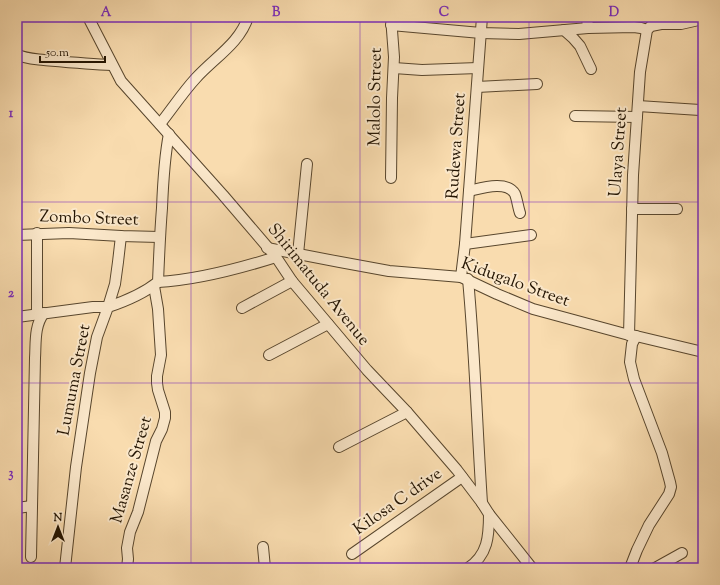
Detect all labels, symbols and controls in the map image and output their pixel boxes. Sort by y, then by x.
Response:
text: A [101,4,112,22]
text: B [272,4,281,22]
text: C [439,4,449,22]
text: D [609,4,619,22]
scale bar [40,38,105,64]
text: 50 m [45,44,69,62]
street label: Malolo Street [363,47,389,147]
street label: Rudewa Street [441,92,473,200]
text: 1 [9,105,14,123]
street label: Ulaya Street [604,106,634,198]
street label: Zombo Street [39,205,139,233]
street label: Shirimatuda Avenue [261,219,375,351]
street label: Kidugalo Street [457,252,573,314]
text: 2 [8,285,15,303]
street label: Lumuma Street [52,322,98,438]
street label: Masanze Street [105,414,159,526]
street label: Kilosa C drive [349,462,447,541]
text: 3 [8,465,14,483]
north arrow [38,507,78,547]
text: N [53,510,63,526]

